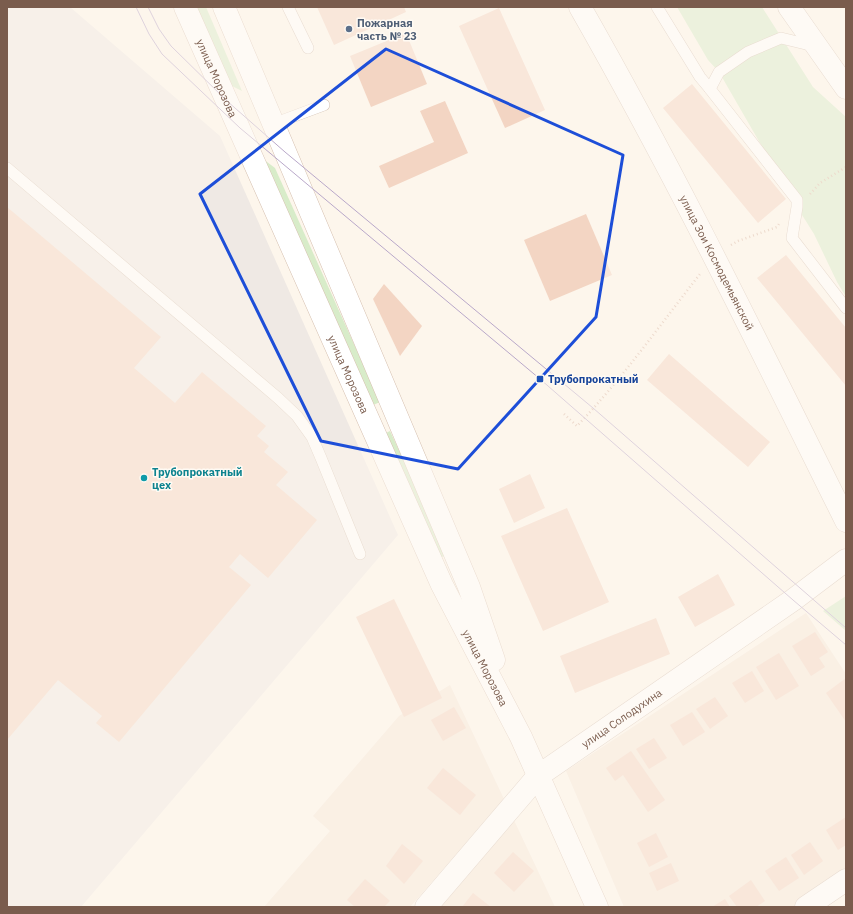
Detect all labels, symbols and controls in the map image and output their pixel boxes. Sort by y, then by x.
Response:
place label: Пожарная часть № 23 [357,16,417,43]
marker: Пожарная часть № 23 [344,24,354,34]
street label: улица Морозова [193,37,240,120]
street label: улица Зои Космодемьянской [676,193,757,333]
street label: улица Морозова [325,333,372,416]
place label: Трубопрокатный [548,372,639,386]
marker: Трубопрокатный [535,374,545,384]
place label: Трубопрокатный цех [152,465,243,492]
marker: Трубопрокатный цех [139,473,149,483]
street label: улица Морозова [459,627,511,709]
street label: улица Солодухина [579,685,665,751]

